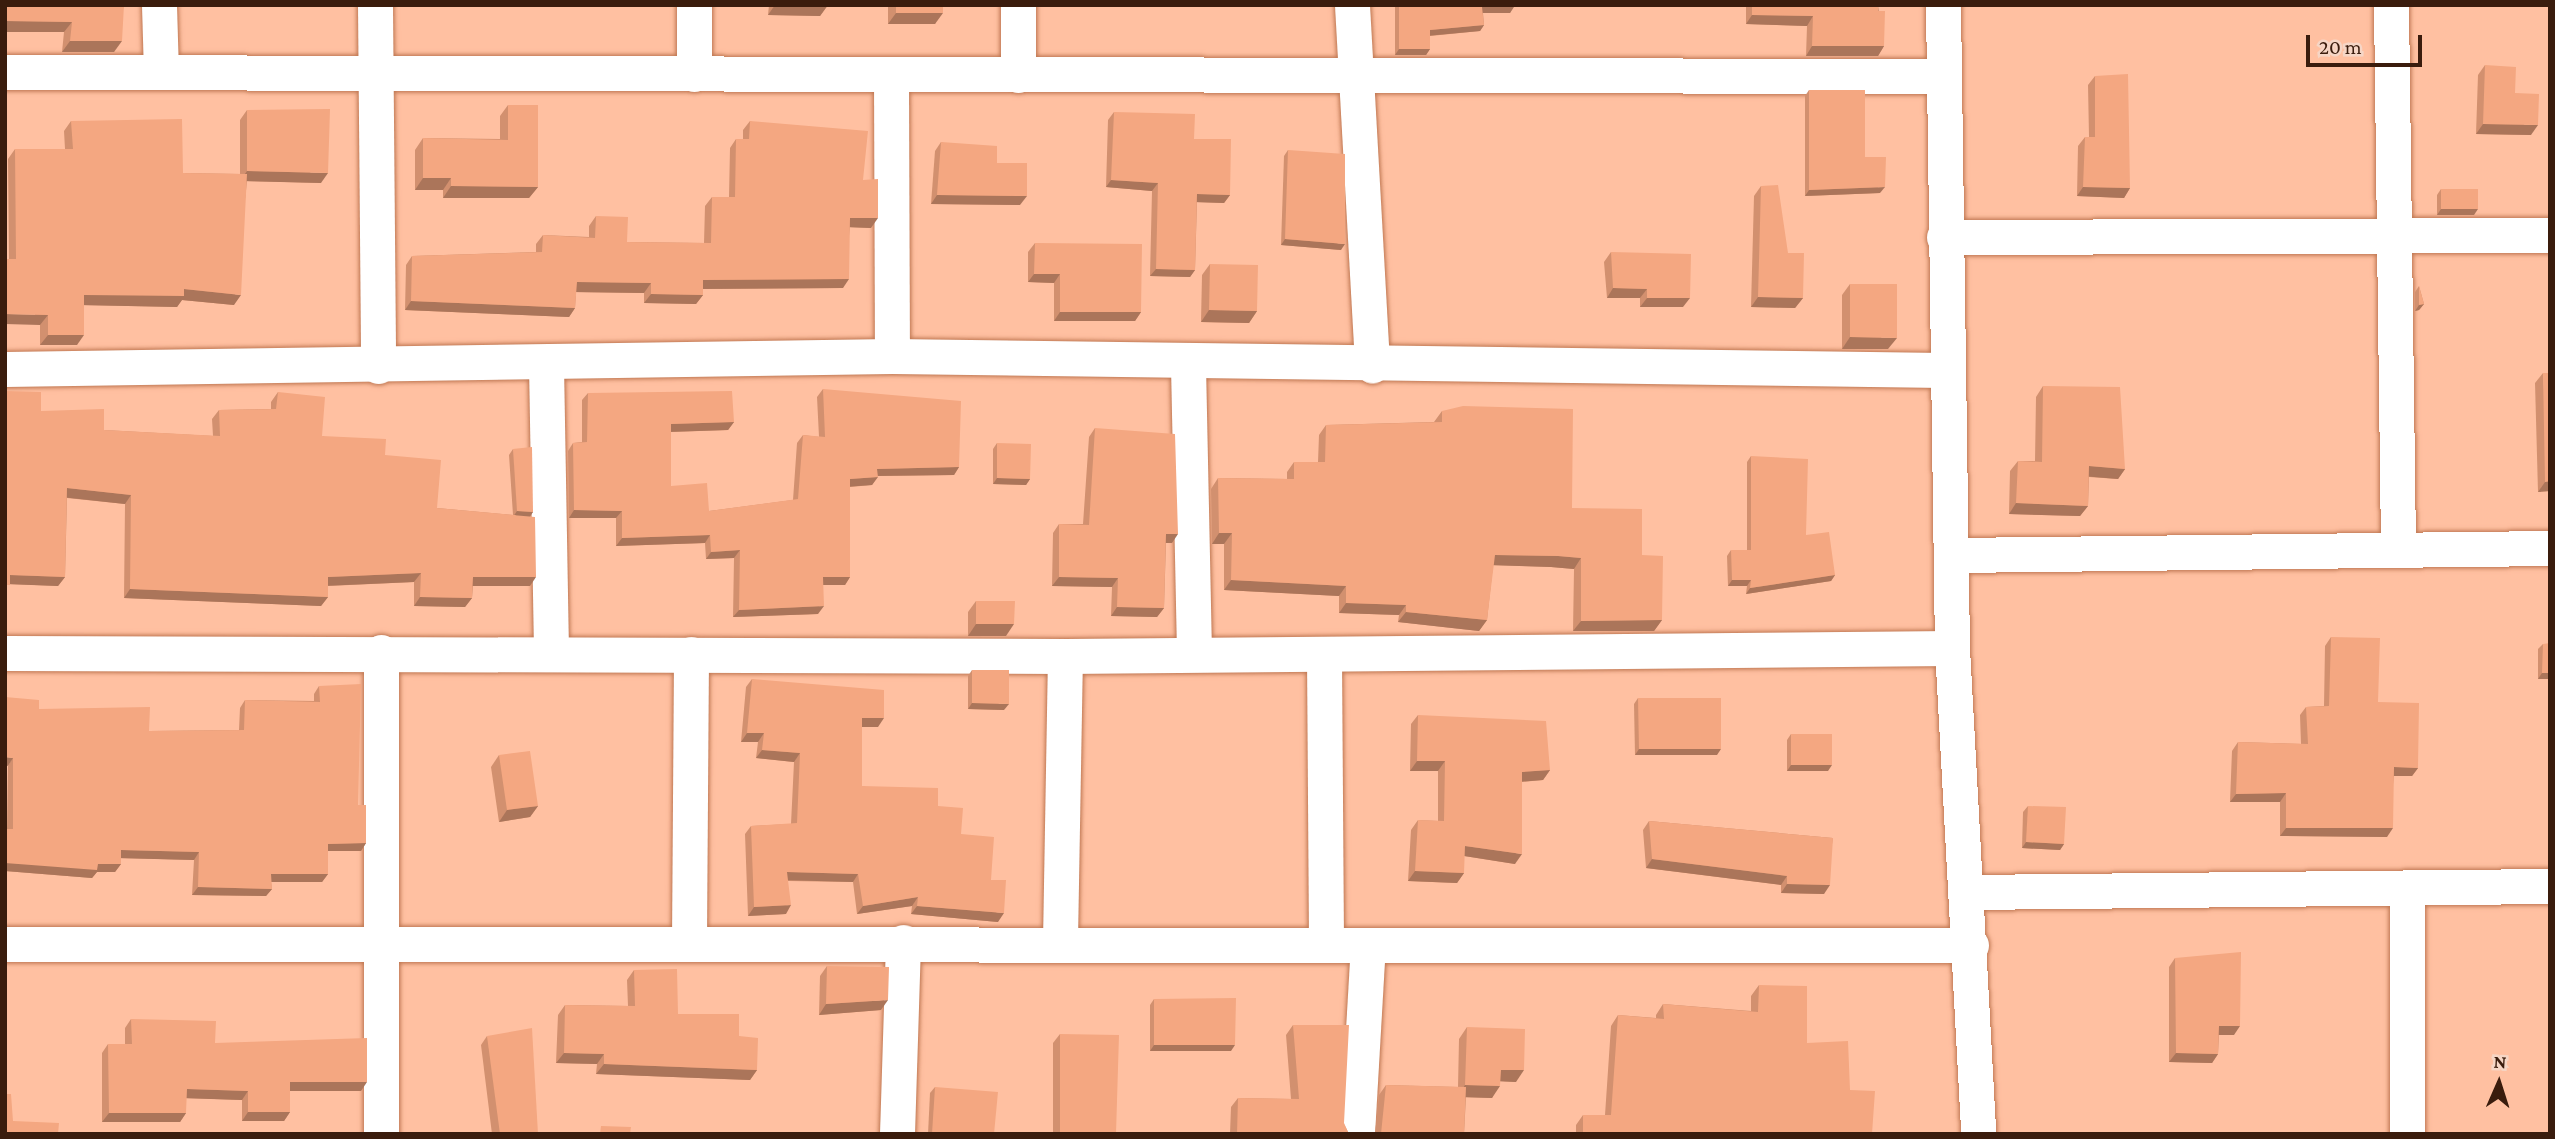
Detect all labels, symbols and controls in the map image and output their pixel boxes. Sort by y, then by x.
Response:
scale bar [2310,21,2426,65]
text: 20 m [2319,35,2362,59]
north arrow [2464,1048,2534,1118]
text: N [2493,1051,2507,1072]

